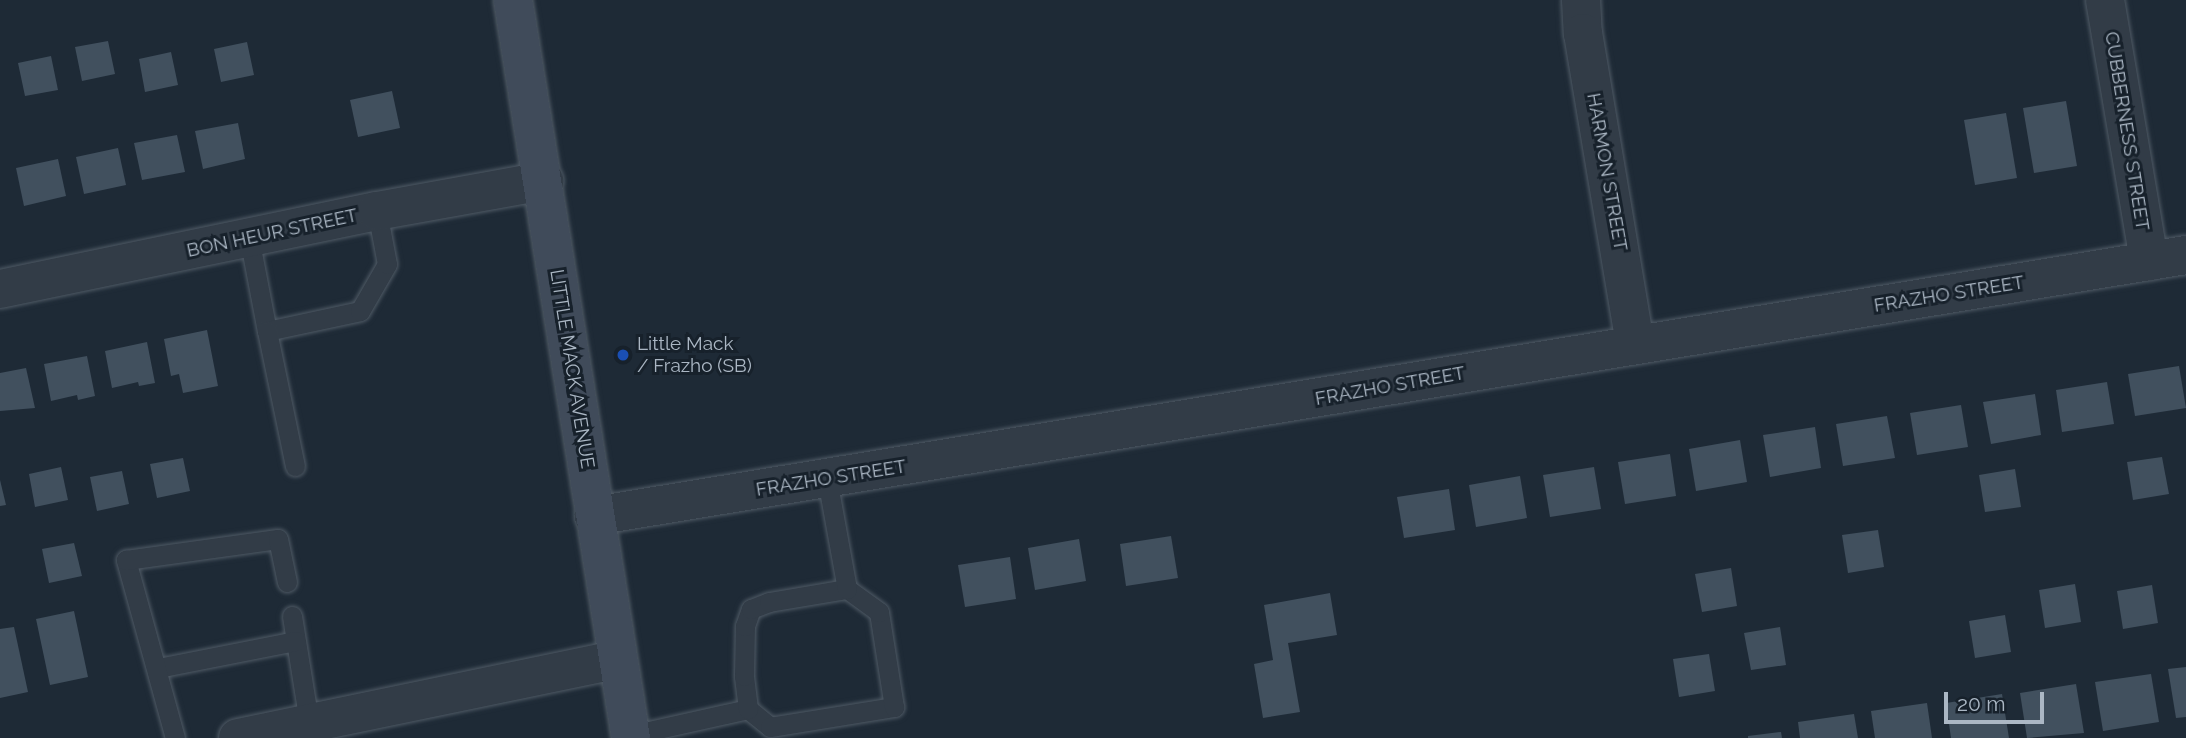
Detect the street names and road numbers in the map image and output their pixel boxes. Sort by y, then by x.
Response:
street label: CUBBERNESS STREET [2100,30,2154,232]
street label: HARMON STREET [1582,91,1632,253]
street label: BON HEUR STREET [185,204,359,262]
street label: LITTLE MACK AVENUE [545,267,599,471]
street label: FRAZHO STREET [1872,271,2026,317]
street label: FRAZHO STREET [1313,362,1467,410]
street label: FRAZHO STREET [754,455,908,501]

